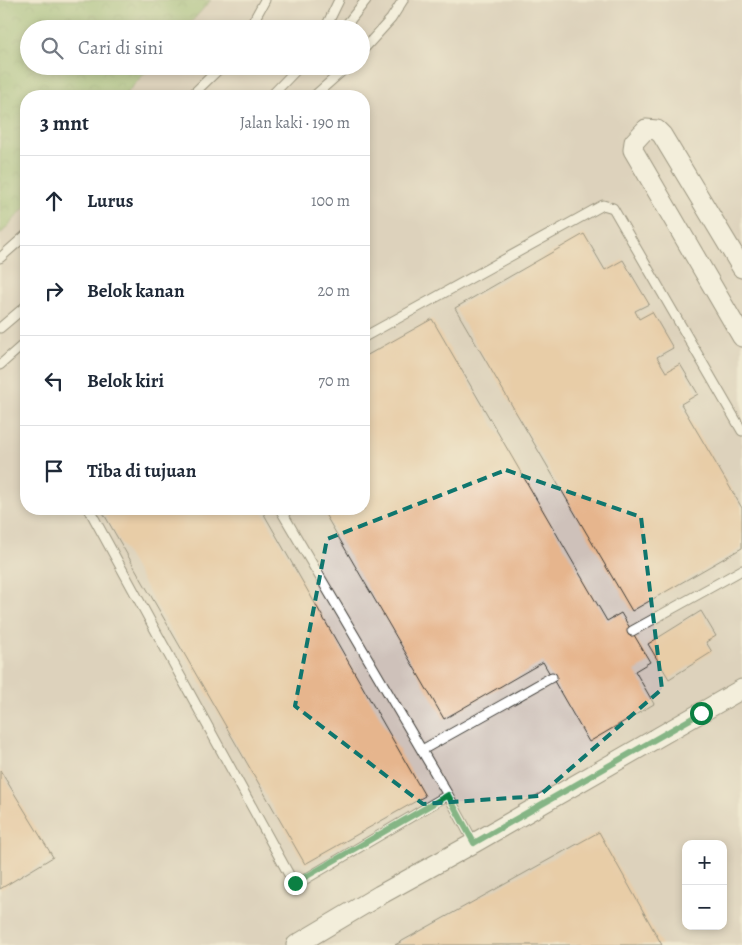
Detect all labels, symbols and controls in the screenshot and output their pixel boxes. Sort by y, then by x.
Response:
search box [20,20,370,75]
icon: search [38,34,66,62]
text: Cari di sini [78,35,163,61]
text: 3 mnt [40,109,89,137]
text: Jalan kaki · 190 m [240,112,350,134]
icon: ahead [40,187,68,215]
text: Lurus [87,188,133,214]
text: 100 m [311,190,350,212]
icon: right [40,277,68,305]
text: Belok kanan [87,278,185,304]
text: 20 m [317,280,350,302]
icon: left [40,367,68,395]
text: Belok kiri [87,368,164,394]
text: 70 m [318,370,350,392]
icon: arrive [40,457,68,485]
text: Tiba di tujuan [87,458,196,484]
route start [690,702,713,725]
map controls [682,840,727,930]
button: + [682,840,727,885]
route end [284,872,307,895]
button: − [682,885,727,930]

